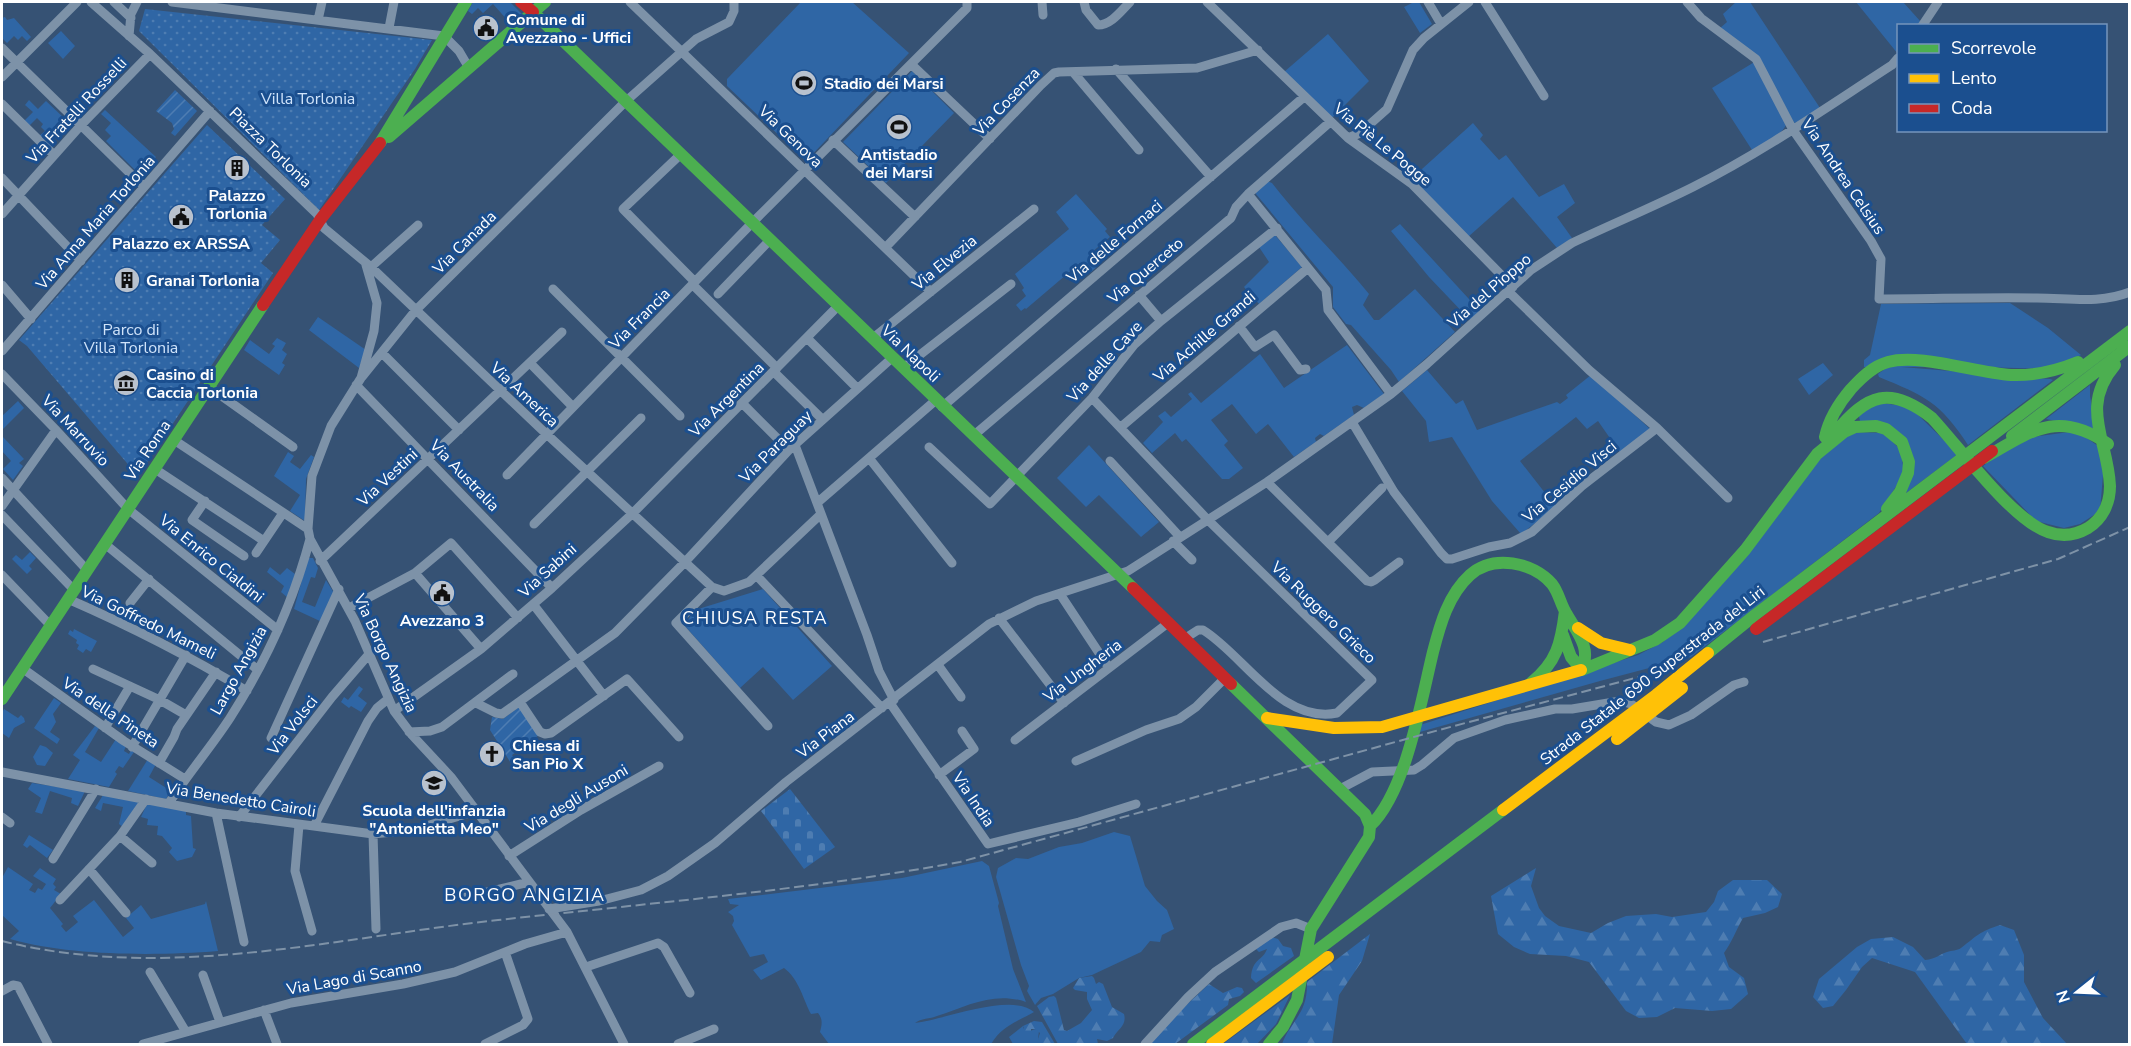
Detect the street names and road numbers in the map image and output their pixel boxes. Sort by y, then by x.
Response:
street label: Via Fratelli Rosselli [21,53,132,169]
street label: Via Cosenza [968,63,1045,142]
street label: Via Piè Le Pogge [1328,98,1436,191]
street label: Via Genova [752,100,827,173]
street label: Piazza Torlonia [224,102,317,193]
street label: Via Andrea Celsius [1796,113,1890,239]
street label: Via Anna Maria Torlonia [30,151,160,295]
street label: Via delle Fornaci [1061,195,1167,289]
street label: Via Canada [427,206,501,280]
street label: Via Elvezia [907,230,982,296]
street label: Via Querceto [1102,232,1188,310]
street label: Via del Pioppo [1442,248,1536,334]
street label: Via Francia [603,283,675,355]
street label: Via Achille Grandi [1148,286,1261,388]
street label: Via delle Cave [1062,316,1147,408]
street label: Via Napoli [875,319,945,387]
street label: Via America [484,357,563,432]
street label: Via Argentina [683,357,769,443]
street label: Via Marruvio [36,389,114,471]
street label: Via Paraguay [734,405,817,489]
street label: Via Roma [119,416,176,486]
street label: Via Australia [424,434,504,517]
street label: Via Cesidio Visci [1517,436,1622,528]
street label: Via Vestini [352,444,423,512]
street label: Via Enrico Cialdini [154,509,268,608]
street label: Via Sabini [513,539,582,604]
street label: Via Ruggero Grieco [1265,556,1381,669]
street label: Via Goffredo Mameli [77,580,220,665]
street label: Strada Statale 690 Superstrada del Liri [1536,581,1770,771]
street label: Via Borgo Angizia [348,590,422,716]
street label: Largo Angizia [205,622,272,719]
street label: Via Ungheria [1038,634,1126,708]
street label: Via della Pineta [57,672,163,753]
street label: Via Volsci [262,691,323,761]
street label: Via Piana [791,706,859,764]
street label: Via degli Ausoni [520,759,632,839]
street label: Via India [946,767,1000,831]
street label: Via Benedetto Cairoli [163,777,317,823]
street label: Via Lago di Scanno [284,955,424,1001]

